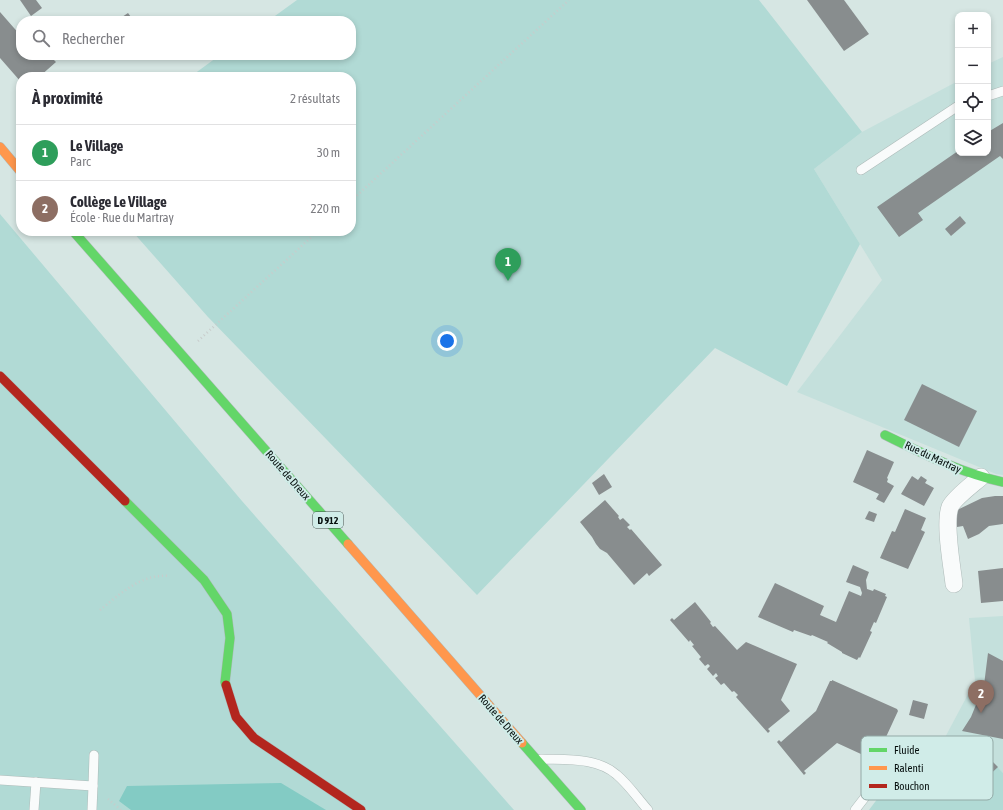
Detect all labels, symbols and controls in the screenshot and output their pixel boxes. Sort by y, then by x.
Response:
map controls [955,12,991,156]
button: + [955,12,991,48]
search box [16,16,356,60]
icon: search [30,27,52,49]
text: Rechercher [62,30,124,47]
button: − [955,48,991,84]
button: locate [955,84,991,120]
text: À proximité [32,88,103,108]
text: 2 résultats [290,91,340,106]
button: layers [955,120,991,156]
text: Le Village [70,137,123,154]
text: 1 [42,145,48,160]
text: 30 m [317,145,340,160]
text: Parc [70,154,91,169]
text: Collège Le Village [70,193,167,210]
text: 2 [42,201,48,216]
text: 220 m [311,201,340,216]
text: École · Rue du Martray [70,210,174,225]
pin: 1 [495,248,521,281]
your location [437,331,457,351]
street label: Rue du Martray [903,439,964,475]
street label: Route de Dreux [263,448,313,503]
road number: D 912 [313,512,343,528]
pin: 2 [968,680,994,713]
street label: Route de Dreux [476,692,526,747]
legend [861,736,993,800]
text: Fluide [894,744,919,756]
text: Ralenti [894,762,923,774]
text: Bouchon [894,780,930,792]

